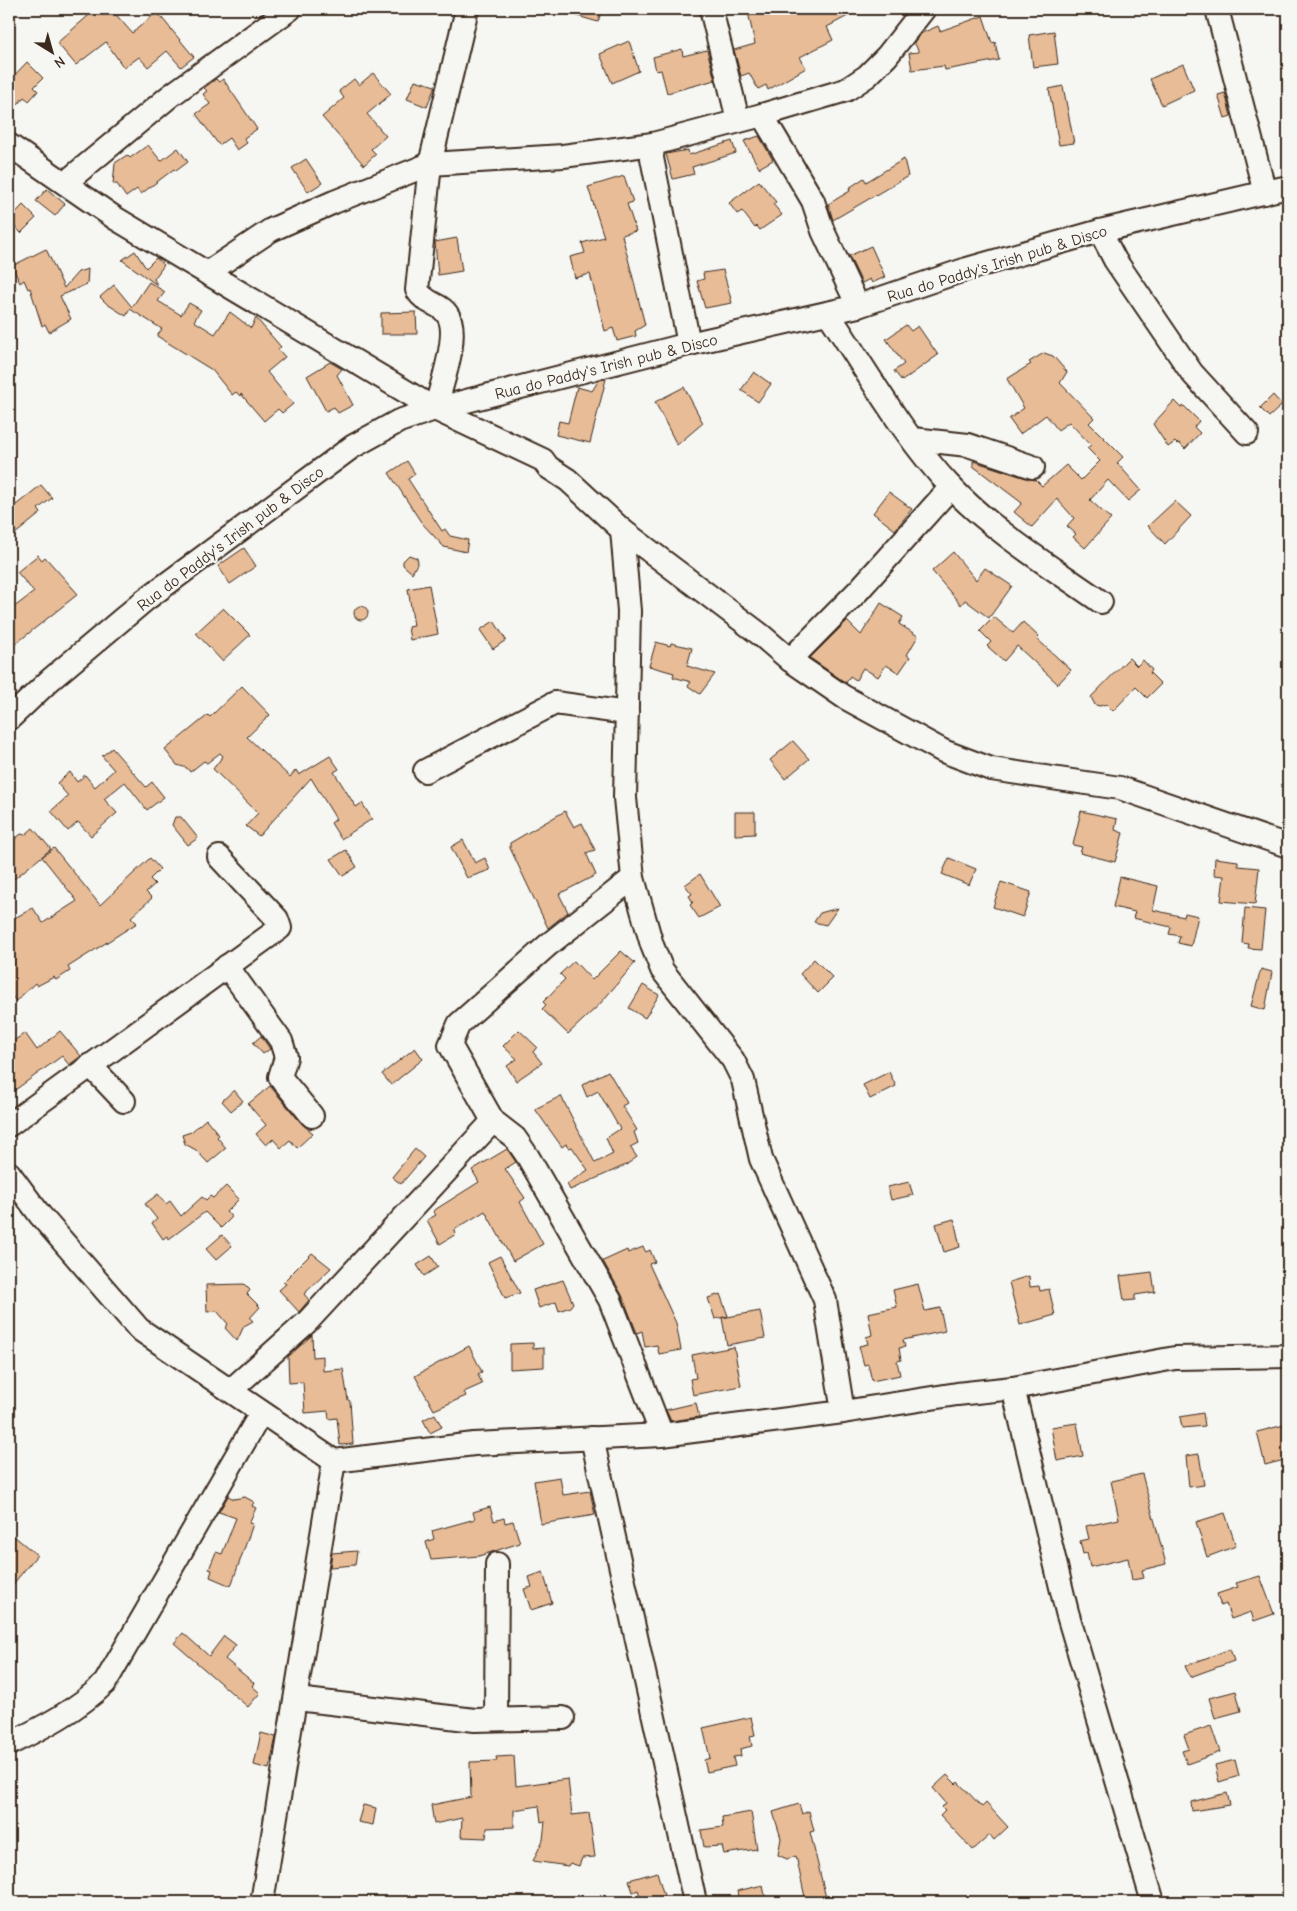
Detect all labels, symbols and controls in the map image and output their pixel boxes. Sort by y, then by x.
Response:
north arrow [28,28,78,78]
text: N [51,52,68,72]
street label: Rua do Paddy's Irish pub & Disco [885,222,1109,306]
street label: Rua do Paddy's Irish pub & Disco [493,331,719,403]
street label: Rua do Paddy's Irish pub & Disco [134,463,327,615]

